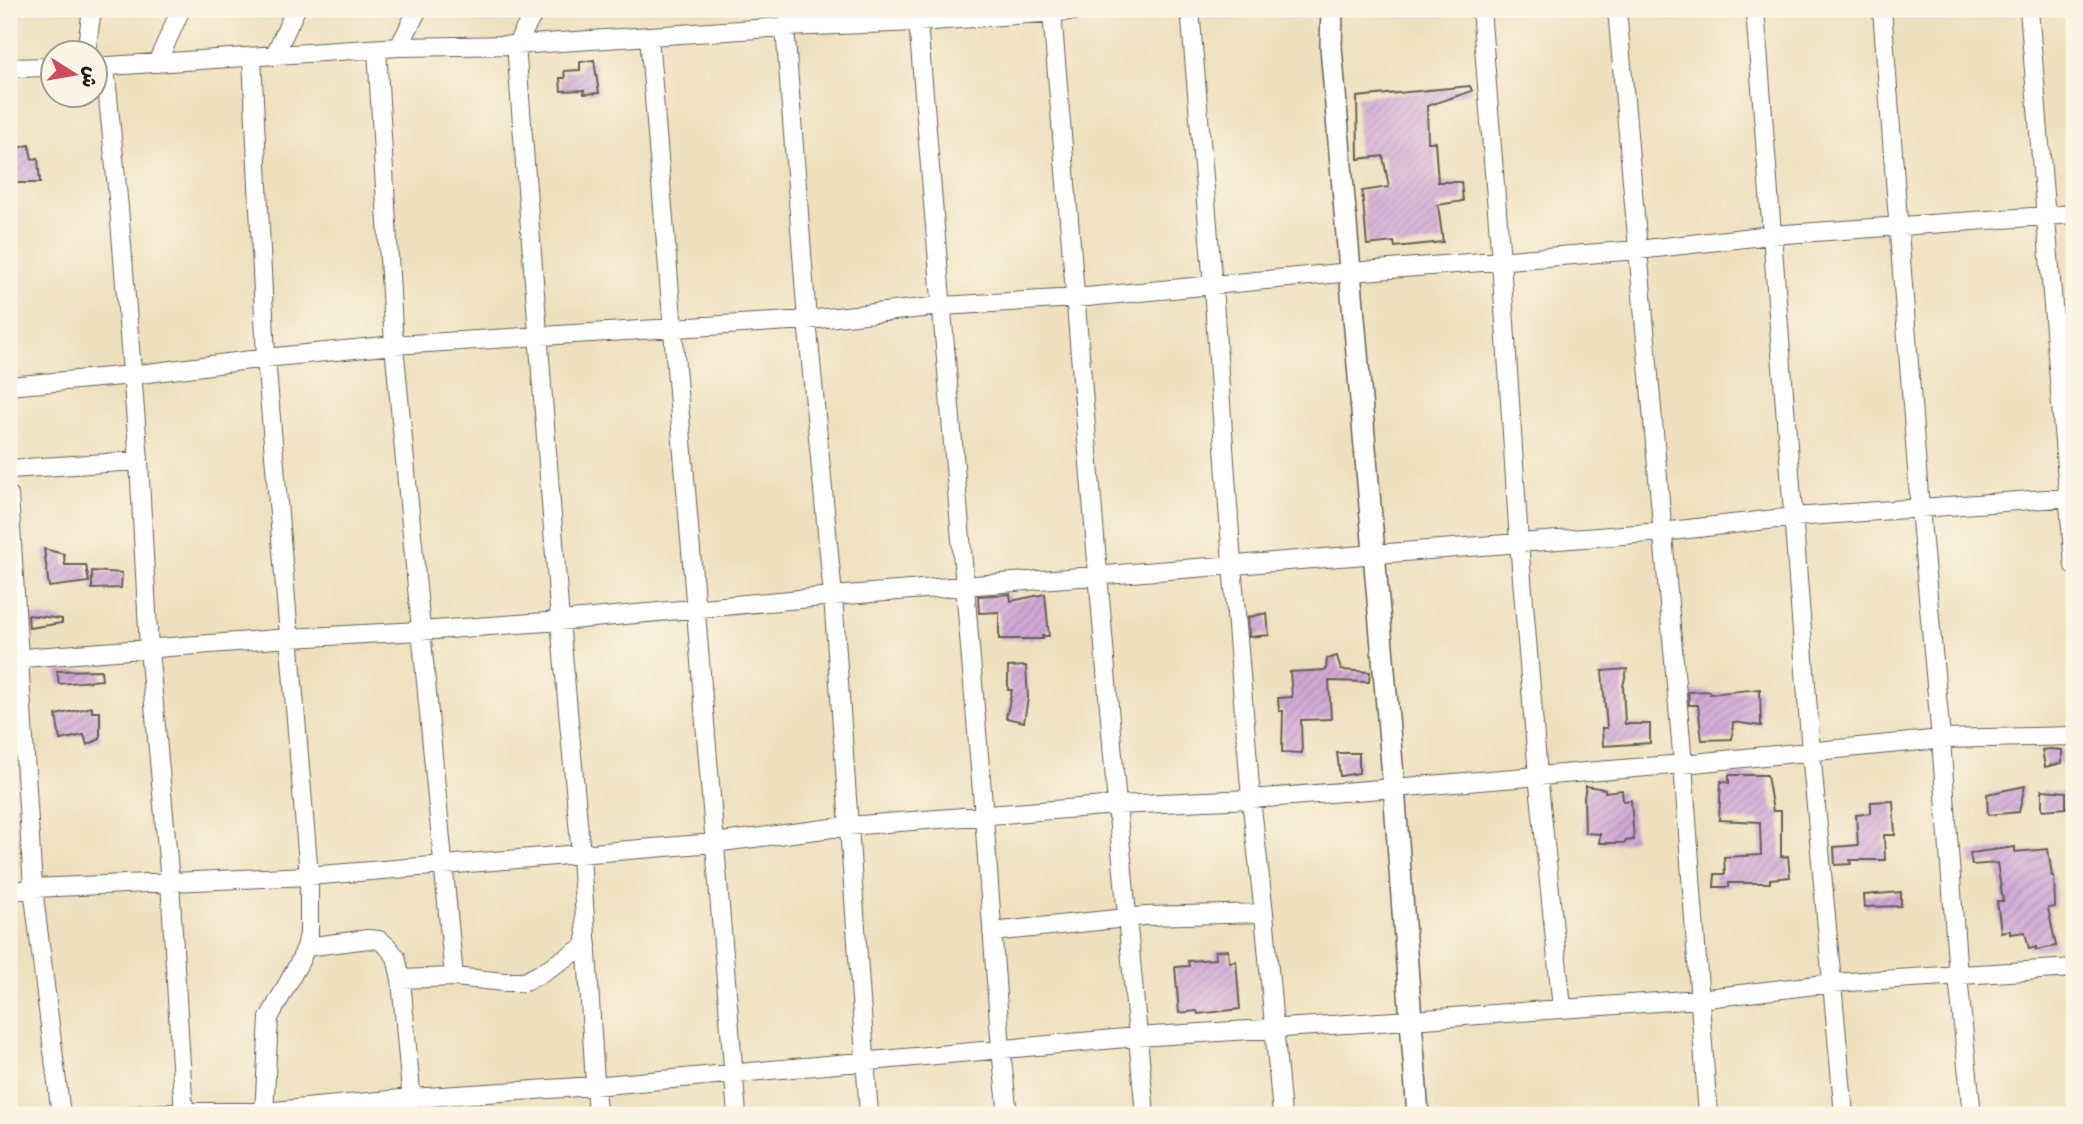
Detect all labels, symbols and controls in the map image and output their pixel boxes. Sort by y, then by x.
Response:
north arrow [38,38,108,108]
text: ش [73,64,103,90]

